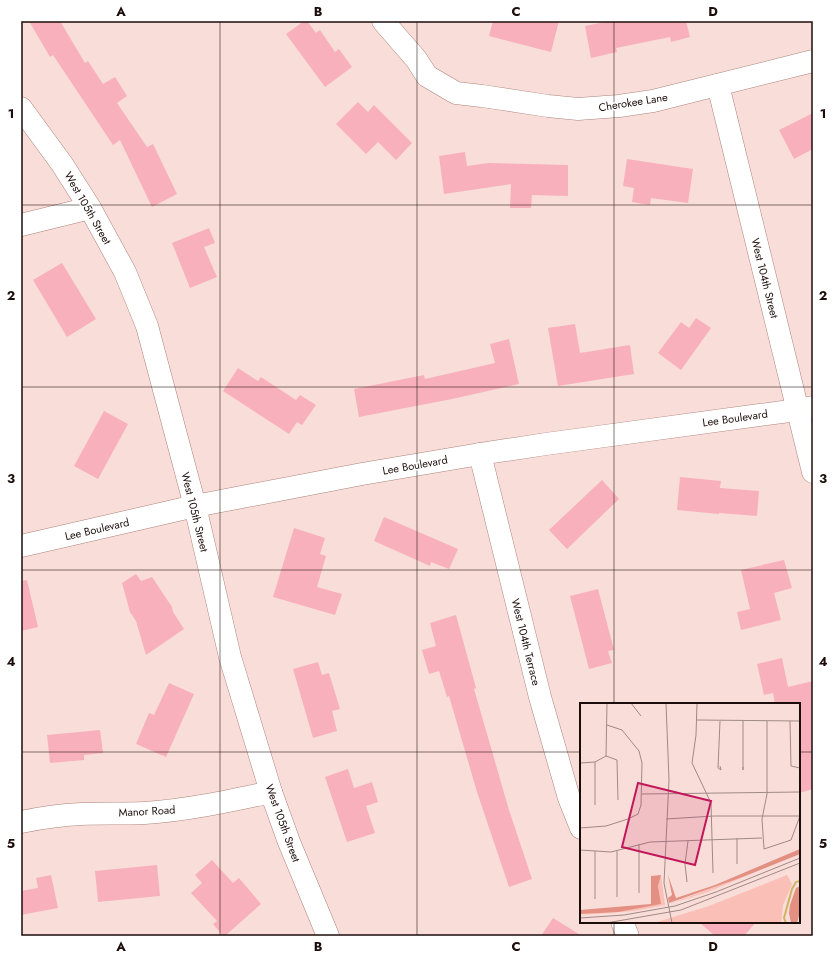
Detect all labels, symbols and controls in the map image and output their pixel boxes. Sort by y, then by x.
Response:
text: A [115,2,126,21]
text: B [314,2,323,21]
text: C [511,2,521,21]
text: D [708,2,718,21]
street label: Cherokee Lane [597,89,669,115]
text: 1 [8,104,14,123]
text: 1 [820,104,826,123]
street label: West 105th Street [61,169,116,248]
street label: West 104th Street [747,236,783,320]
text: 2 [7,286,15,305]
text: 2 [819,286,827,305]
street label: Lee Boulevard [701,406,769,430]
street label: Lee Boulevard [381,451,449,479]
text: 3 [7,469,15,488]
text: 3 [819,469,827,488]
street label: West 105th Street [177,470,213,554]
street label: Lee Boulevard [63,514,131,544]
street label: West 104th Terrace [507,597,545,688]
text: 4 [6,652,16,671]
text: 4 [818,652,828,671]
inset map [580,703,800,923]
street label: West 105th Street [261,782,305,864]
street label: Manor Road [118,802,176,820]
text: 5 [7,834,15,853]
text: 5 [819,834,827,853]
text: A [115,937,126,956]
text: B [314,937,323,956]
text: C [511,937,521,956]
text: D [708,937,718,956]

